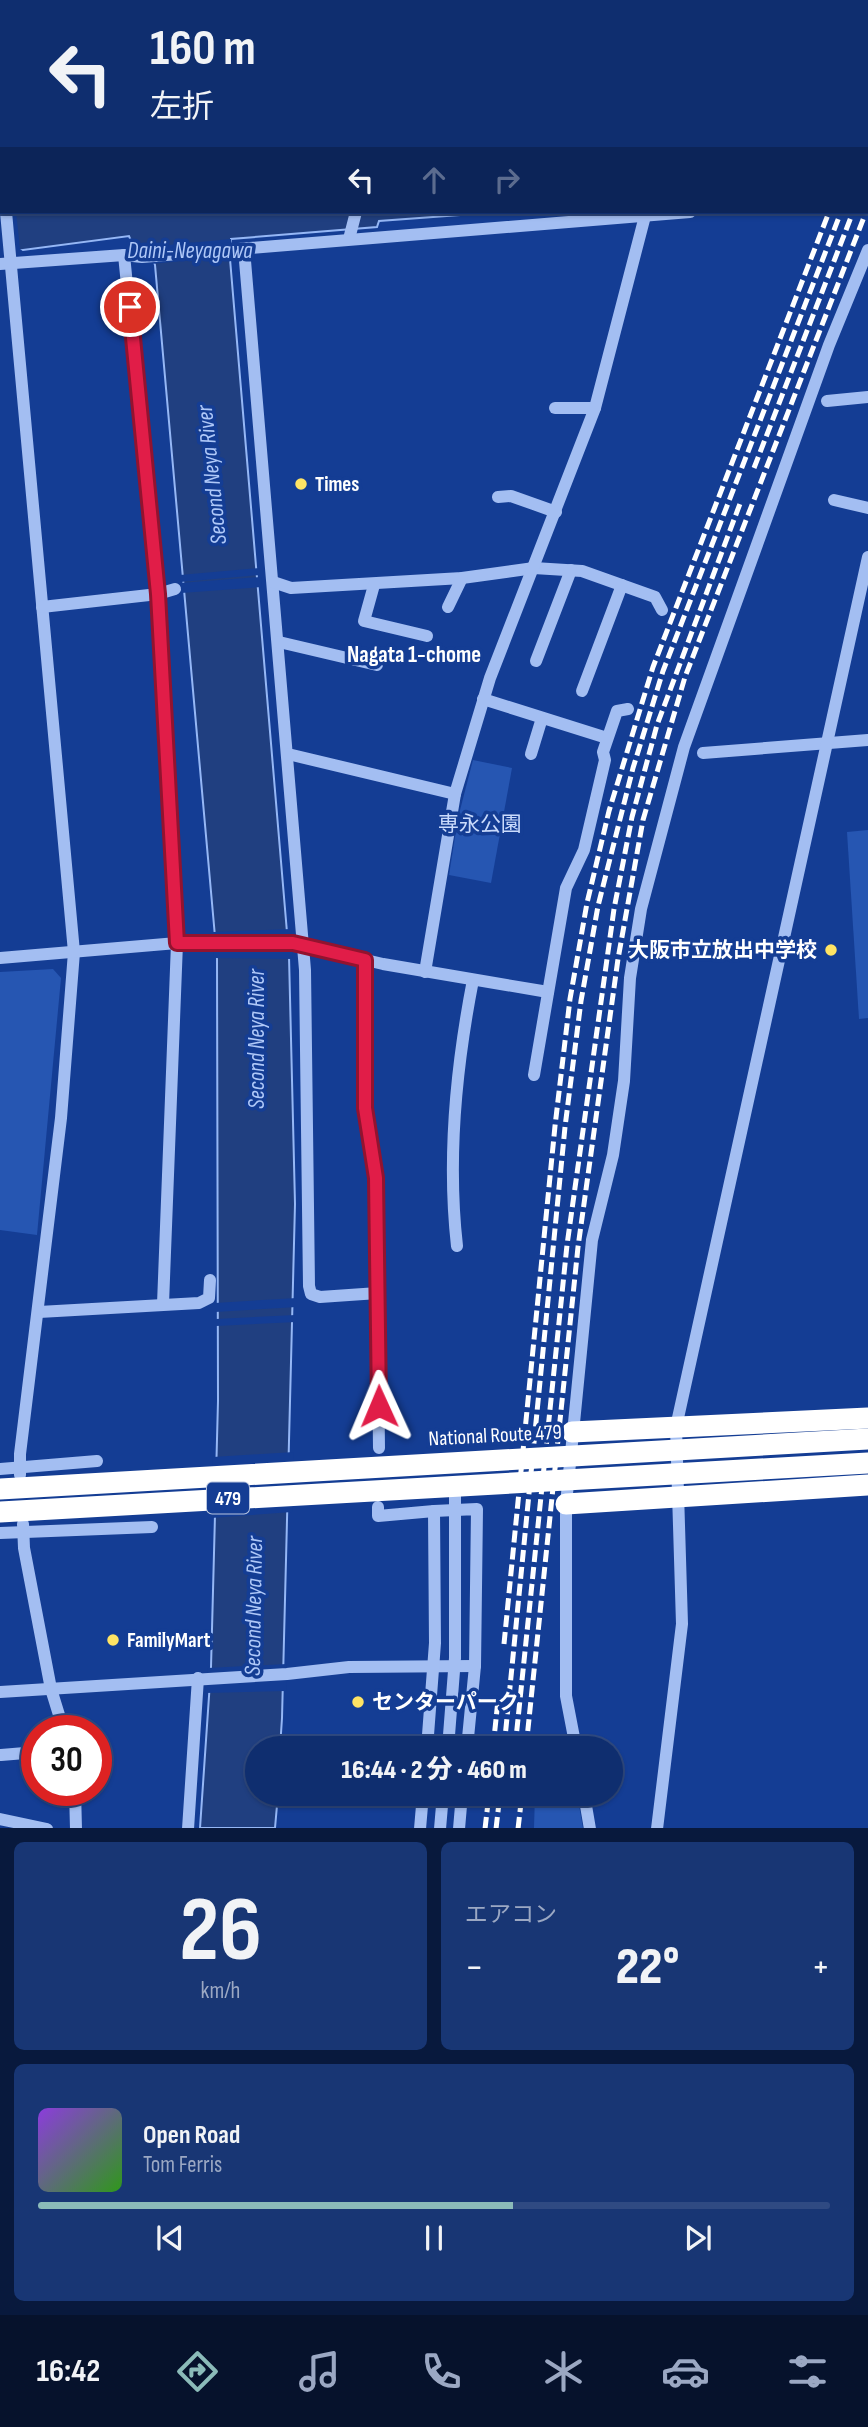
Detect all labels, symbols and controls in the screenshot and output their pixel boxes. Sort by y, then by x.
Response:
text: 160 m [150,20,256,79]
icon: left [35,28,126,119]
text: 左折 [150,88,214,127]
icon: left [342,161,380,199]
icon: ahead [415,161,453,199]
icon: right [488,161,526,199]
water label: Daini-Neyagawa [127,237,253,265]
pin [100,277,160,337]
icon: arrive [111,288,149,326]
water label: Second Neya River [191,402,233,546]
place label: Times [315,472,359,497]
marker: Times [293,476,309,492]
district label: Nagata 1-chome [347,641,481,669]
park label: 専永公園 [438,812,522,837]
place label: 大阪市立放出中学校 [628,938,817,963]
marker: 大阪市立放出中学校 [823,942,839,958]
water label: Second Neya River [243,968,271,1109]
position arrow [342,1369,416,1443]
street label: National Route 479 [428,1420,562,1451]
road number: 479 [207,1482,249,1514]
water label: Second Neya River [239,1534,269,1676]
place label: FamilyMart [127,1628,210,1653]
marker: FamilyMart [105,1632,121,1648]
place label: センターパーク [372,1690,519,1715]
marker: センターパーク [350,1694,366,1710]
speed limit sign: 30 [21,1715,112,1806]
text: 16:44 · 2 分 · 460 m [341,1755,527,1786]
text: 26 [179,1877,262,1986]
text: エアコン [465,1901,557,1929]
text: 22° [616,1936,679,1999]
text: − [465,1945,484,1990]
text: + [811,1945,830,1990]
text: km/h [201,1977,240,2005]
text: Open Road [143,2120,240,2151]
text: Tom Ferris [143,2151,222,2179]
icon: previous [151,2219,189,2257]
icon: pause [415,2219,453,2257]
icon: next [679,2219,717,2257]
icon: directions [173,2347,222,2396]
icon: music [295,2347,344,2396]
icon: phone [417,2347,466,2396]
icon: climate [539,2347,588,2396]
icon: car [661,2347,710,2396]
icon: filters [783,2347,832,2396]
text: 16:42 [36,2352,100,2391]

